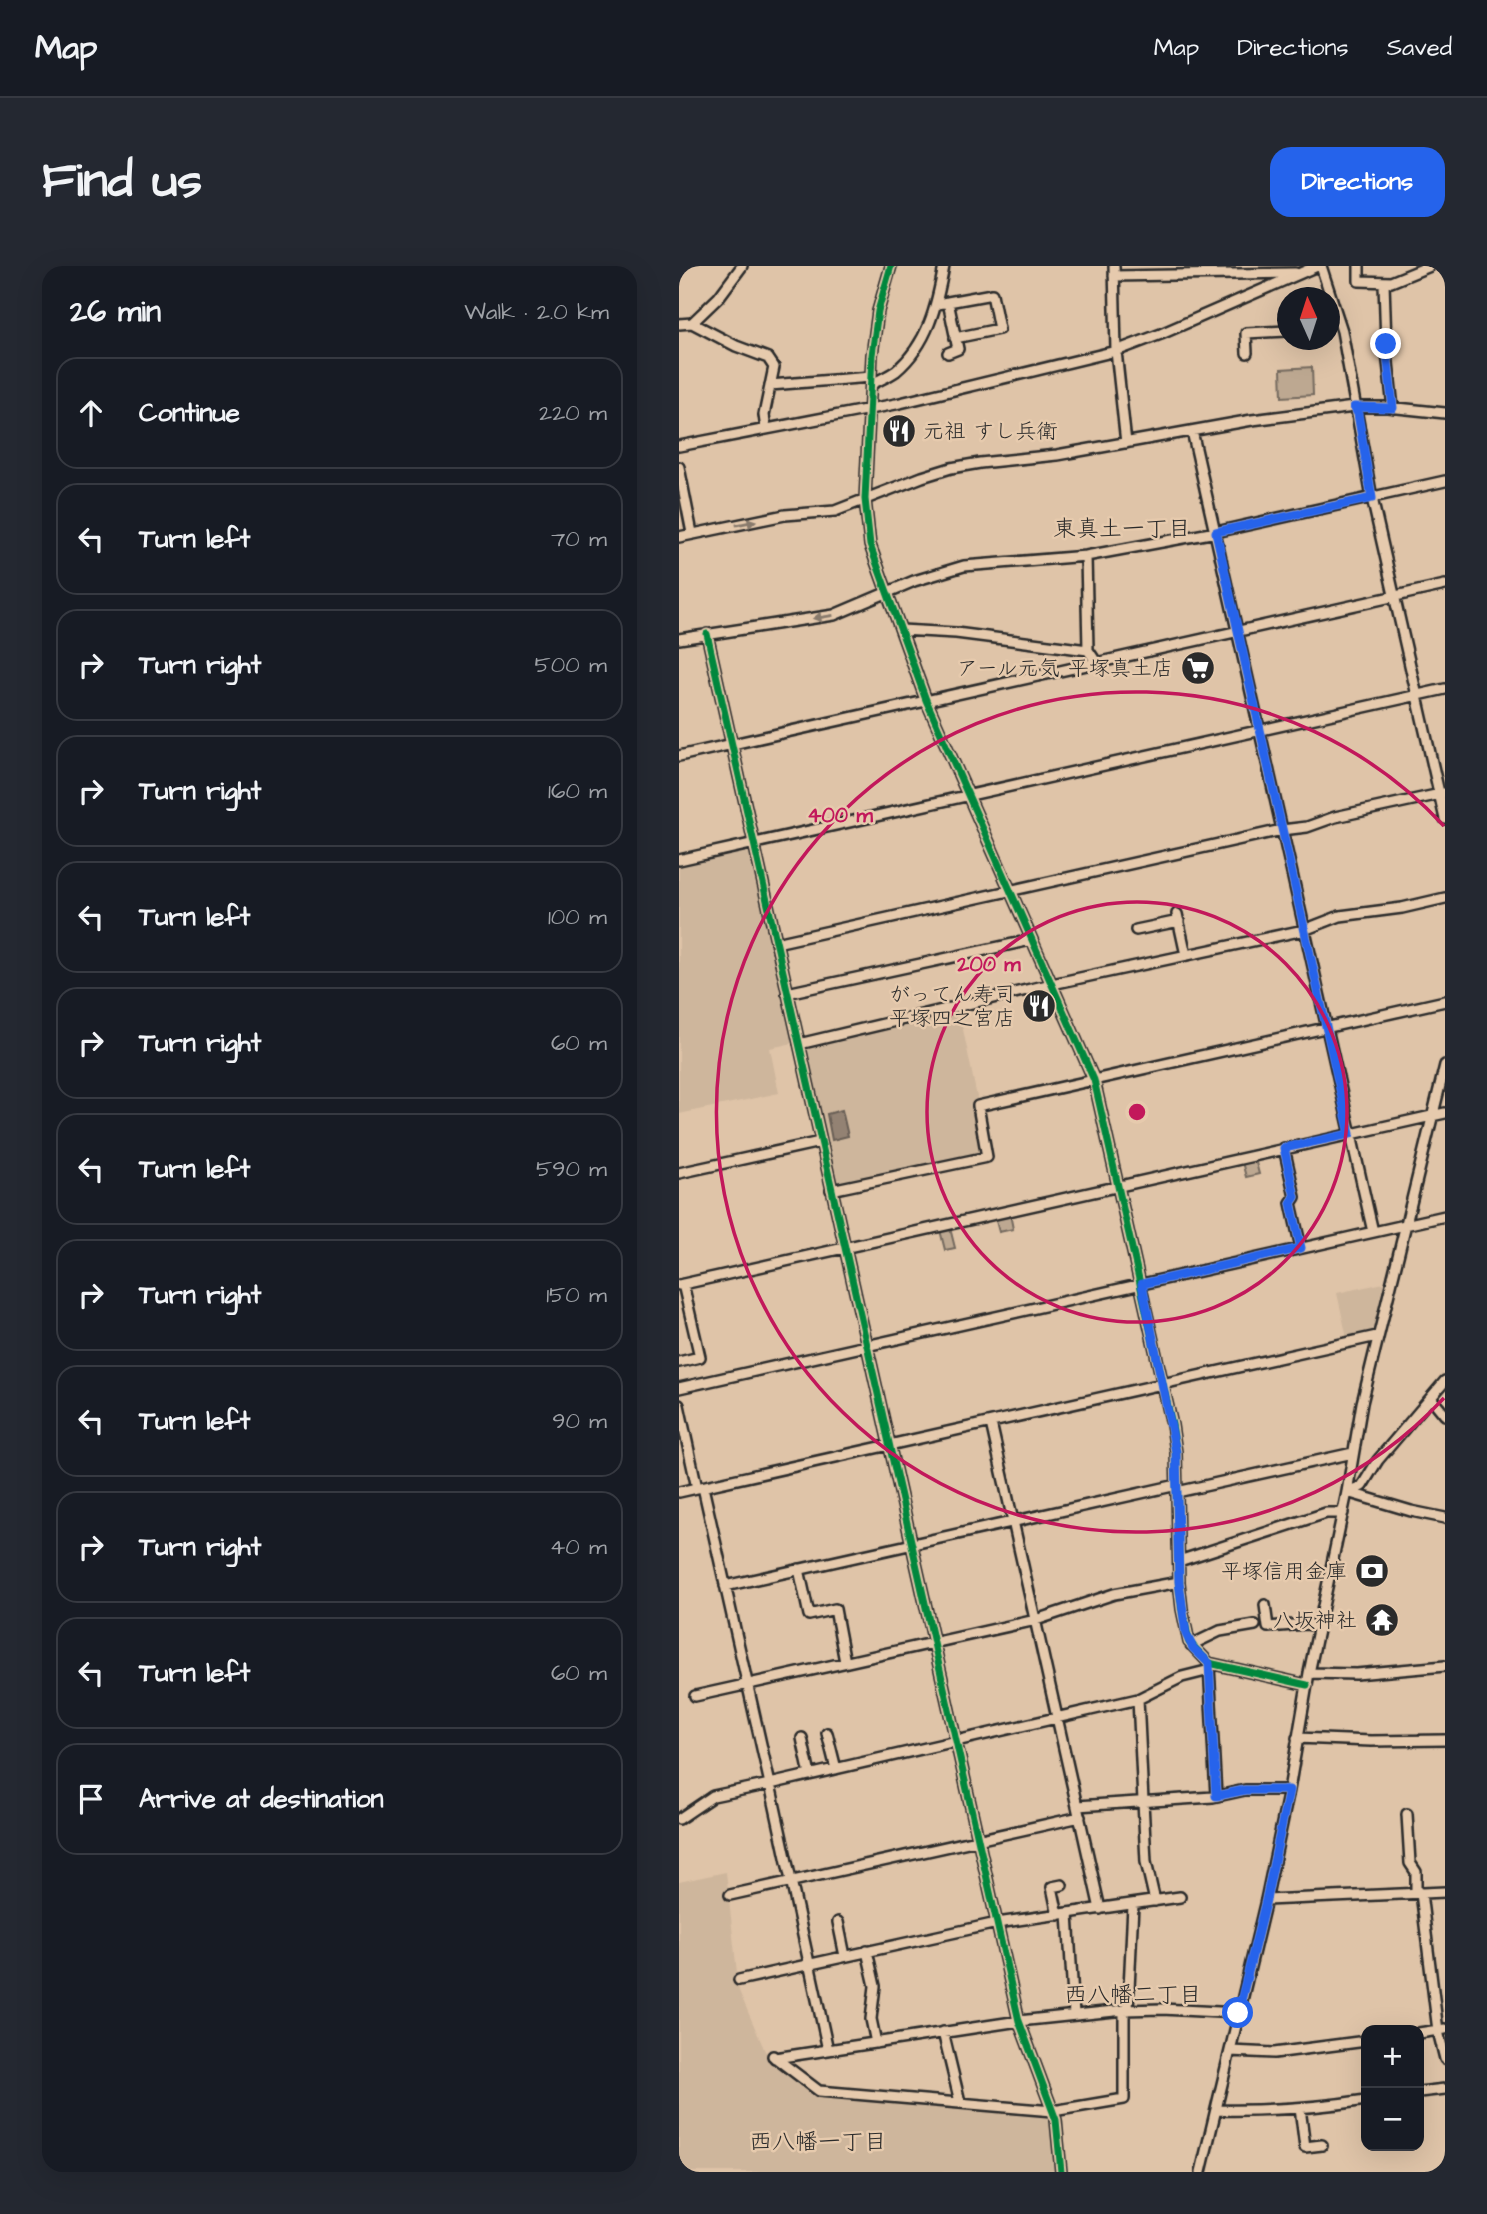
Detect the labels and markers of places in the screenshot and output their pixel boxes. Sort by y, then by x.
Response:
restaurant icon: 元祖 すし兵衛 [880,412,918,450]
place label: 元祖 すし兵衛 [923,417,1057,446]
supermarket icon: アール元気 平塚真土店 [1179,649,1217,687]
place label: アール元気 平塚真土店 [957,654,1173,683]
place label: がってん寿司 平塚四之宮店 [889,980,1015,1033]
restaurant icon: がってん寿司 平塚四之宮店 [1020,987,1058,1025]
centre of rings [1125,1100,1149,1124]
bank icon: 平塚信用金庫 [1353,1552,1391,1590]
place label: 平塚信用金庫 [1221,1557,1347,1586]
temple icon: 八坂神社 [1363,1601,1401,1639]
place label: 八坂神社 [1273,1606,1357,1635]

